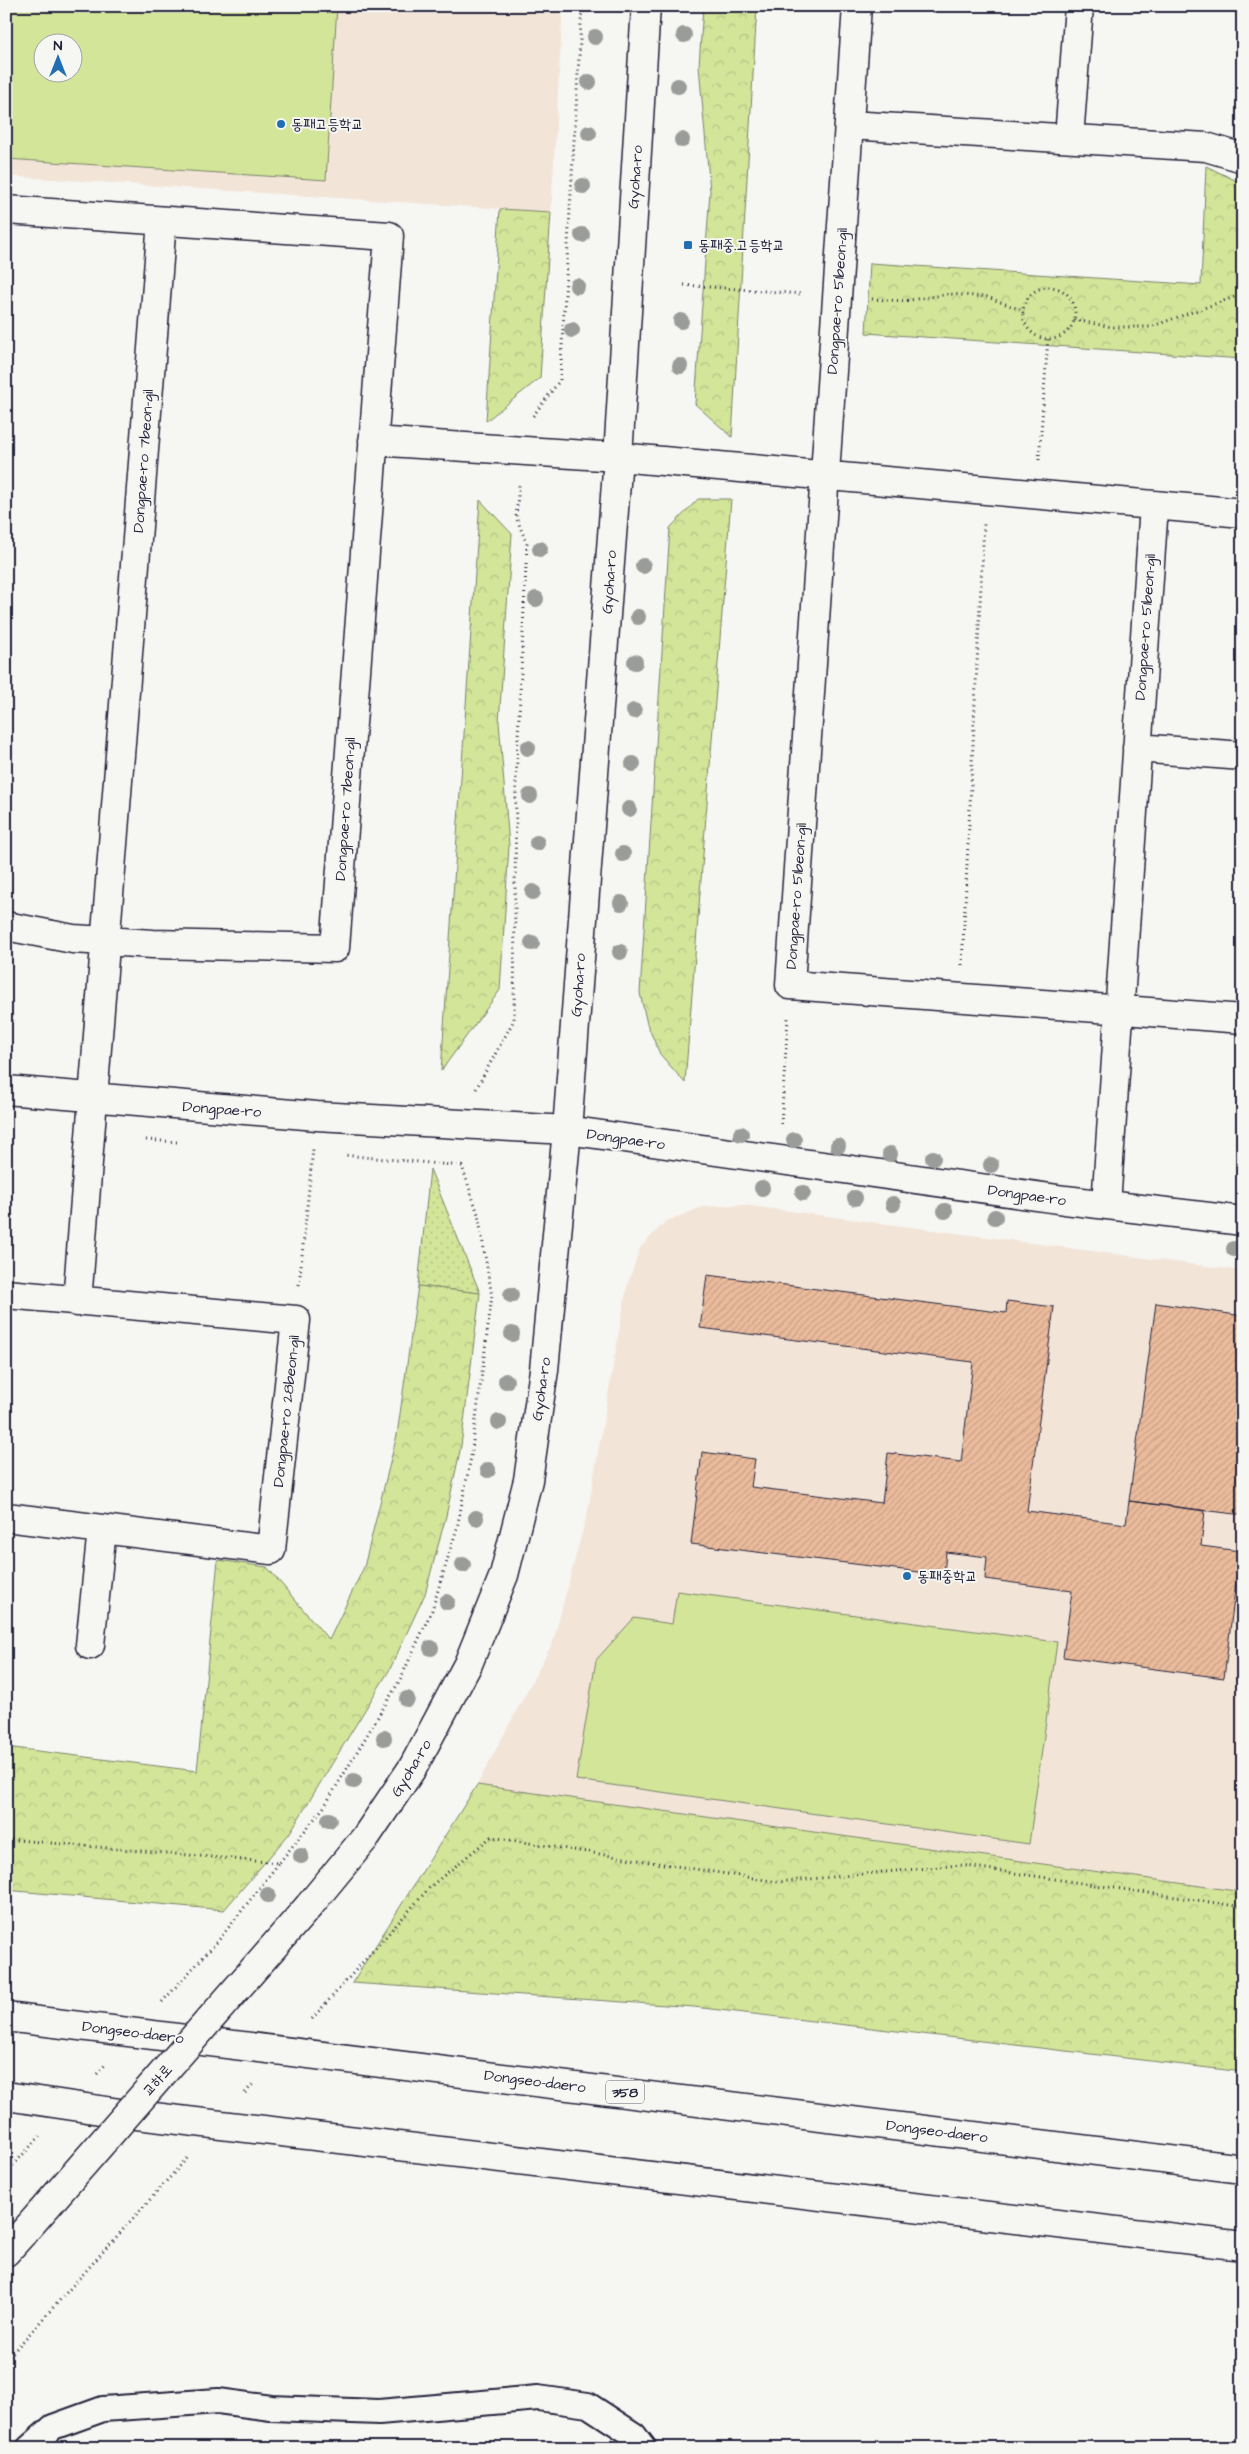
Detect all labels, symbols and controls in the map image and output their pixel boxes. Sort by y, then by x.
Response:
north arrow [32,32,82,82]
text: N [54,36,63,56]
place label: 동패고등학교 [291,114,363,135]
marker: 동패고등학교 [275,118,287,130]
street label: Gyoha-ro [623,144,649,210]
street label: Dongpae-ro 51beon-gil [822,227,854,375]
place label: 동패중.고등학교 [698,235,785,256]
marker: 동패중.고등학교 [682,239,694,251]
street label: Dongpae-ro 7beon-gil [128,389,160,533]
street label: Gyoha-ro [597,549,623,615]
street label: Dongpae-ro 51beon-gil [1130,553,1162,701]
street label: Dongpae-ro 7beon-gil [330,737,362,881]
street label: Dongpae-ro 51beon-gil [781,822,813,970]
street label: Gyoha-ro [566,952,592,1018]
street label: Dongpae-ro [182,1096,263,1124]
street label: Dongpae-ro [585,1124,667,1156]
street label: Dongpae-ro [986,1180,1068,1212]
street label: Dongpae-ro 28beon-gil [268,1334,306,1488]
street label: Gyoha-ro [527,1356,557,1422]
place label: 동패중학교 [917,1566,977,1587]
marker: 동패중학교 [901,1570,913,1582]
street label: Gyoha-ro [386,1735,438,1801]
street label: Dongseo-daero [81,2016,186,2050]
street label: 교하로 [138,2060,177,2101]
street label: Dongseo-daero [483,2065,588,2099]
road number: 358 [606,2080,644,2104]
street label: Dongseo-daero [885,2115,990,2149]

